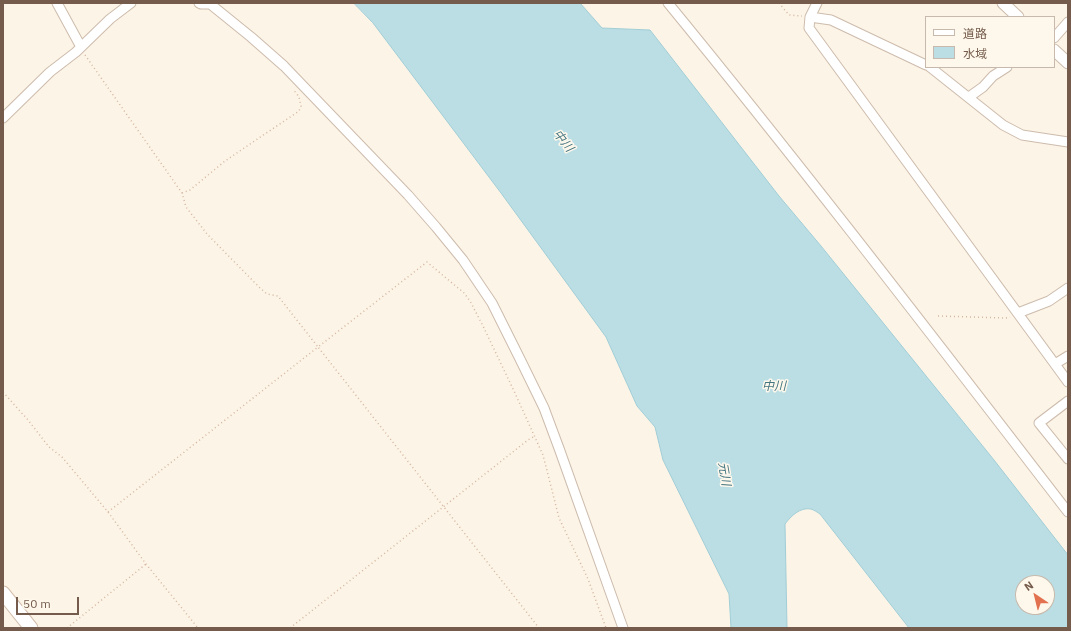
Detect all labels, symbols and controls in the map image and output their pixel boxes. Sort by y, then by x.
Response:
legend [925,16,1055,68]
text: 道路 [963,26,987,41]
text: 水域 [963,46,987,61]
water label: 中川 [550,127,576,155]
water label: 中川 [762,380,786,394]
water label: 元川 [715,461,733,487]
north arrow [1015,575,1055,615]
text: N [1021,578,1036,594]
scale bar [18,589,81,615]
text: 50 m [23,596,51,611]

